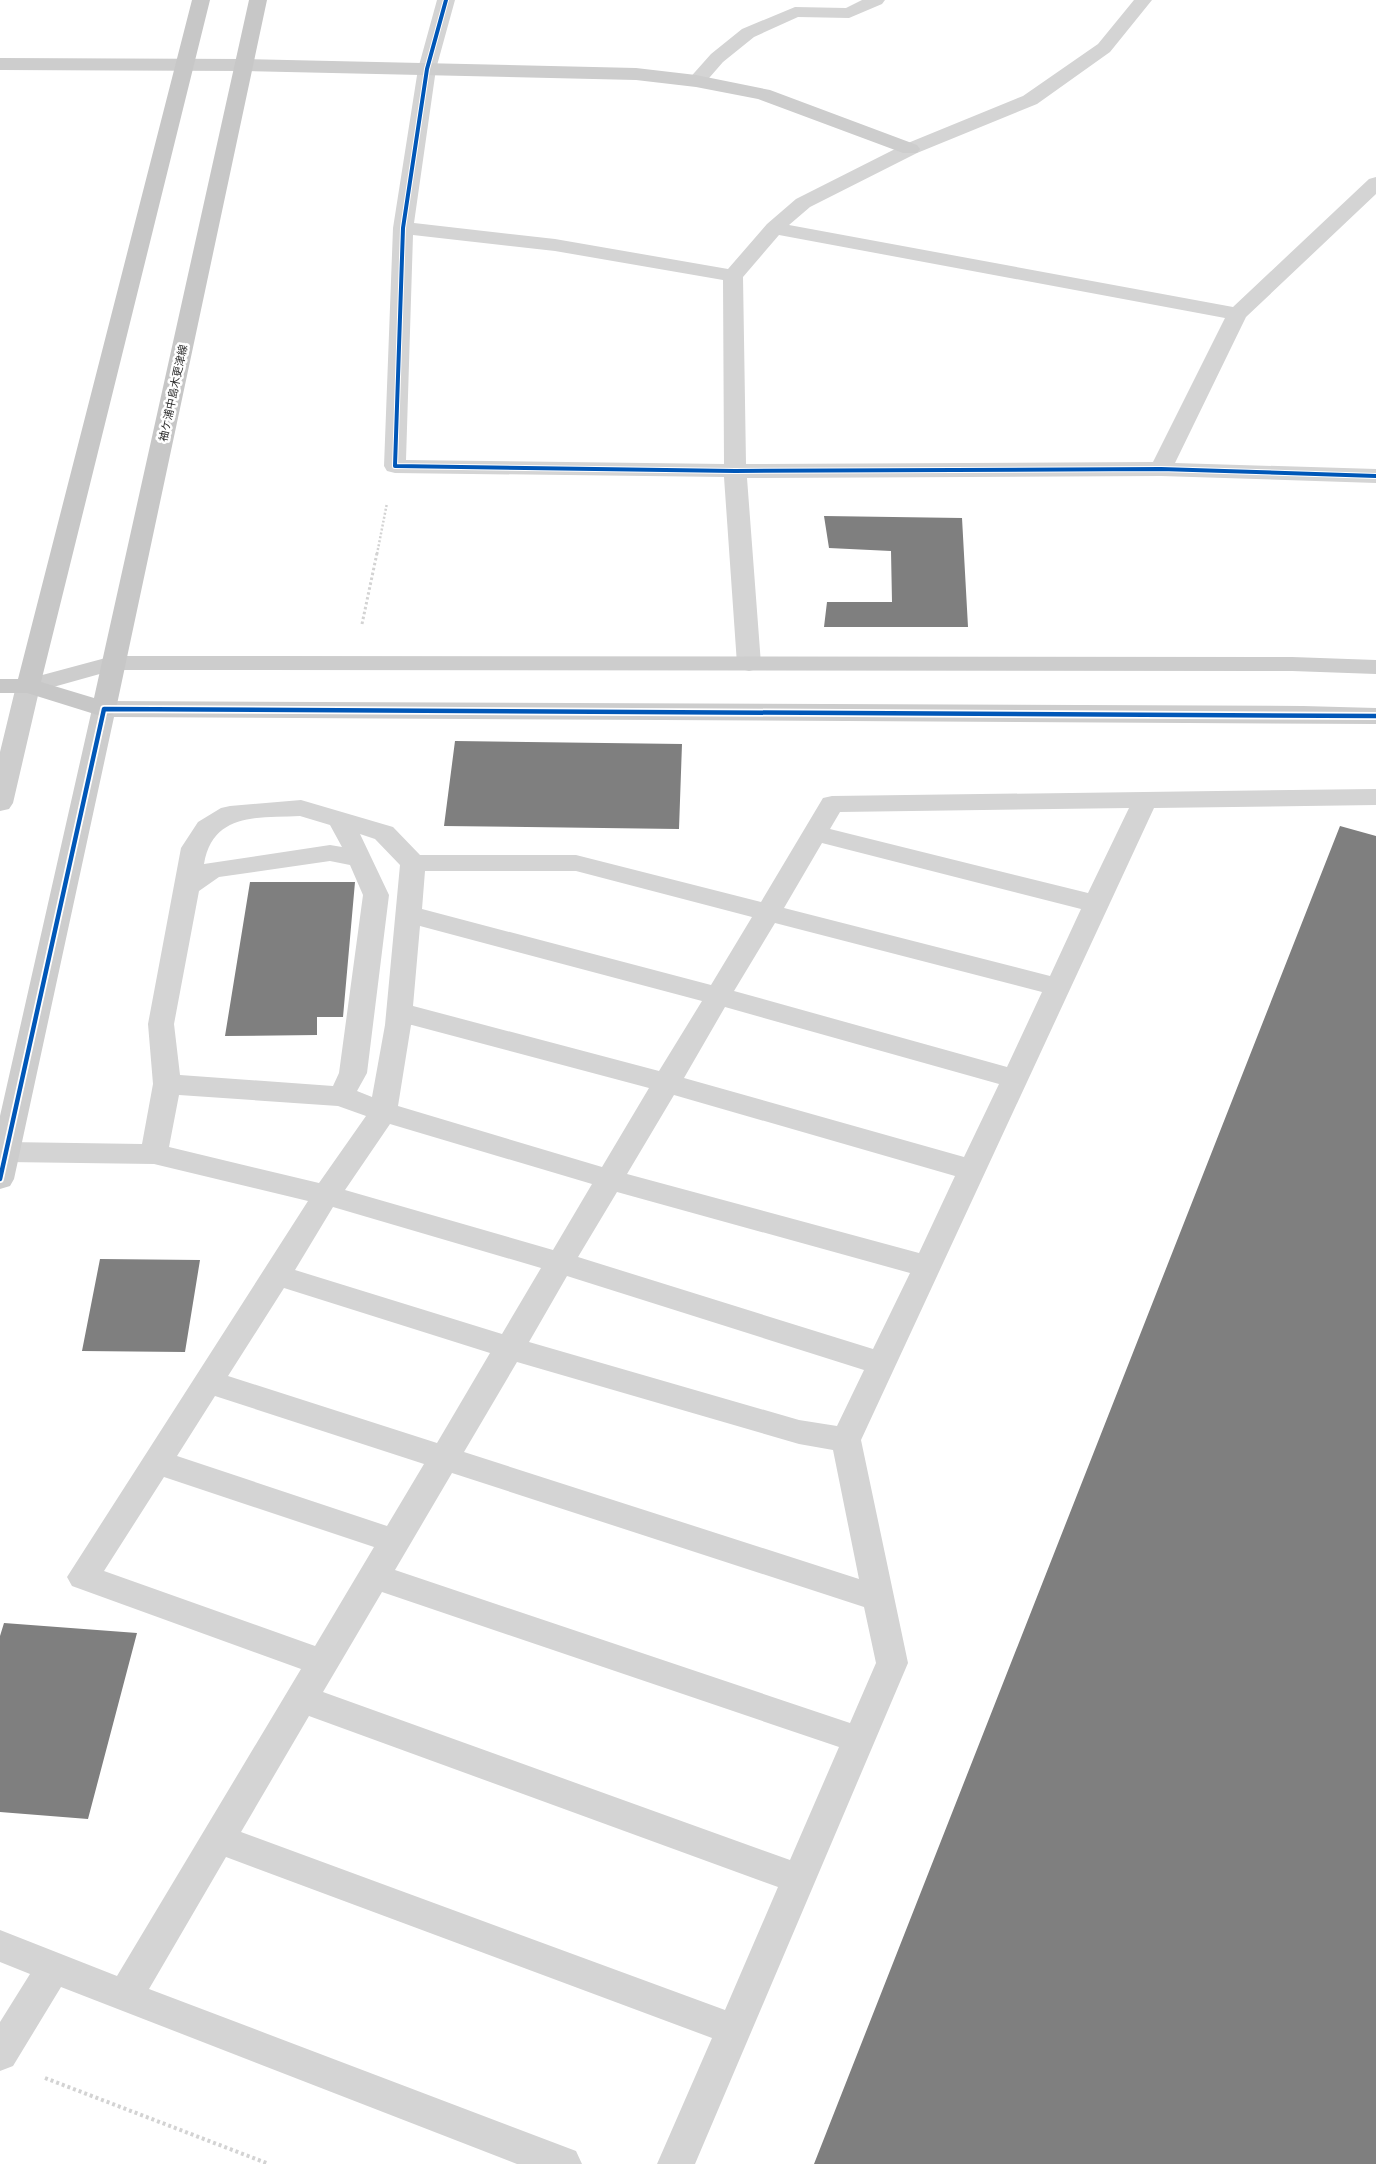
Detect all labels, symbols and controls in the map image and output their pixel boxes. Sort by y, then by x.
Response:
street label: 袖ケ浦中島木更津線 [156,343,190,443]

